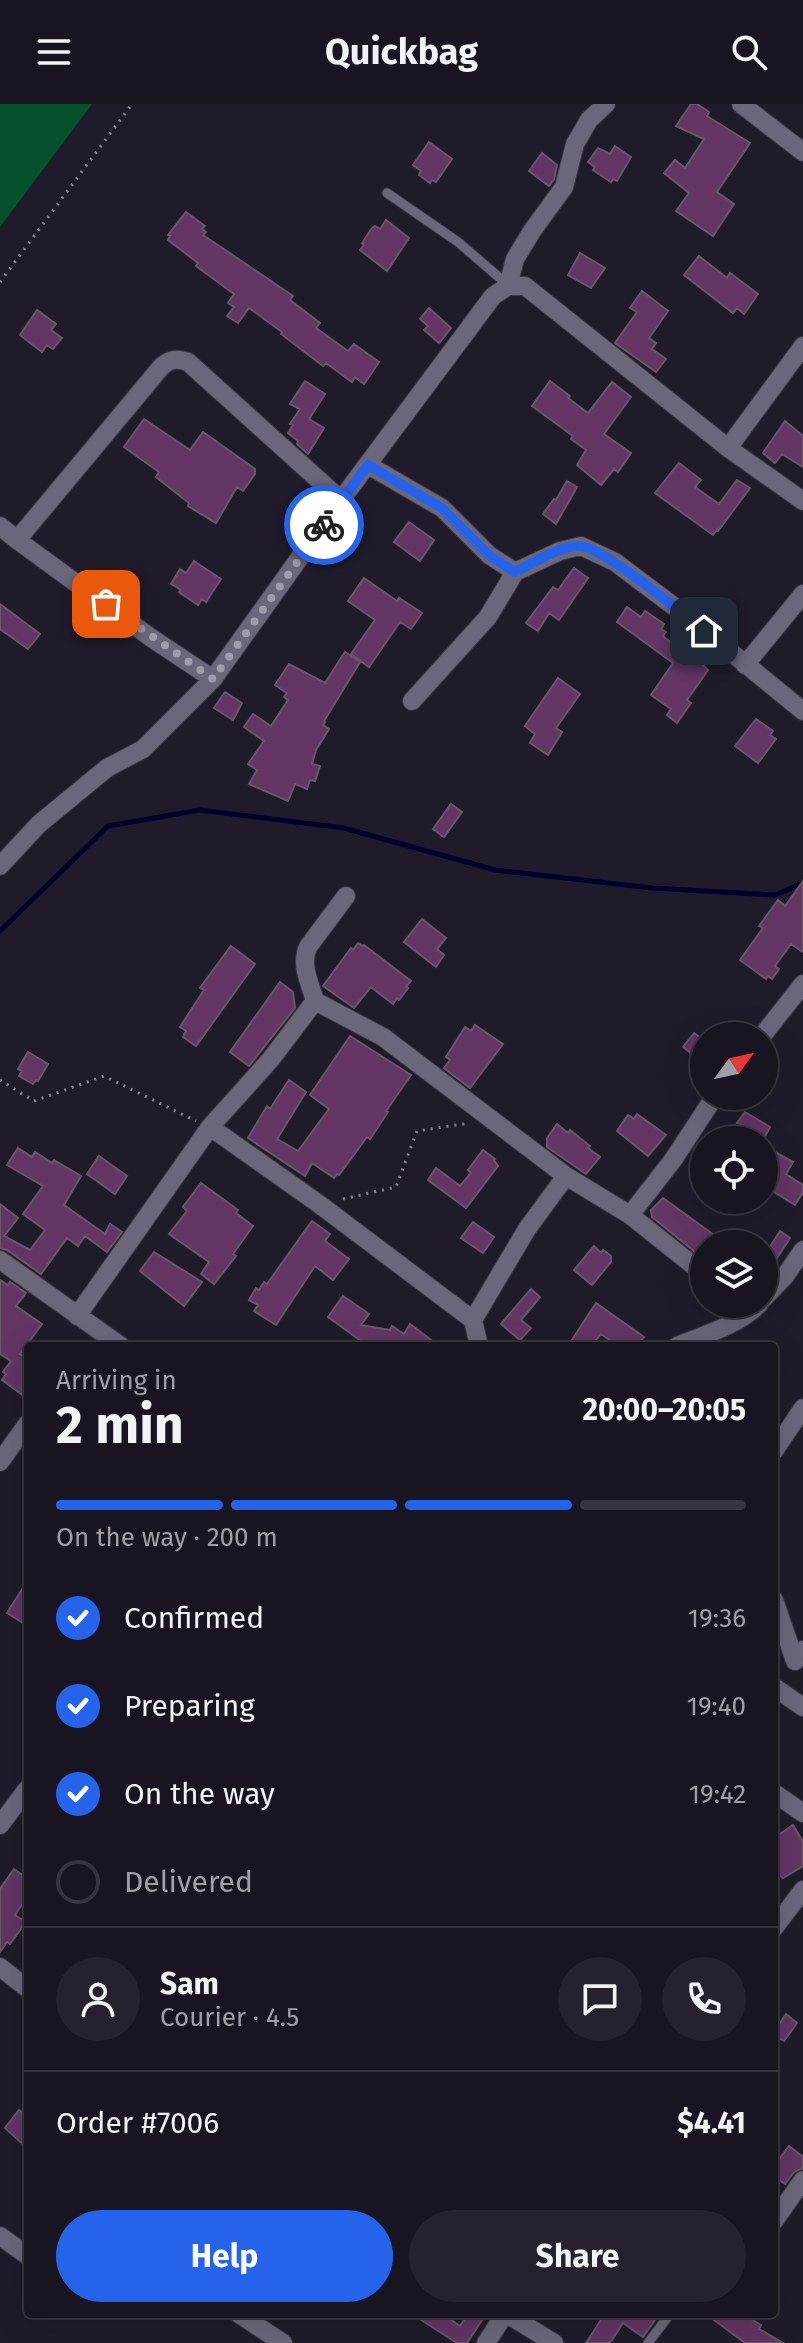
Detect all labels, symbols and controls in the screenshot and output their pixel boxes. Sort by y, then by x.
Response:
icon: menu [32,30,76,74]
text: Quickbag [325,30,478,74]
icon: search [727,30,771,74]
courier [284,485,364,565]
icon: bike [302,503,346,547]
pin [72,570,140,638]
icon: bag [84,582,128,626]
pin [670,597,738,665]
icon: home [682,609,726,653]
north arrow [690,1022,778,1110]
map controls [690,1022,778,1318]
button: locate [690,1126,778,1214]
button: layers [690,1230,778,1318]
text: Arriving in [56,1365,177,1396]
text: 20:00–20:05 [583,1392,746,1428]
text: 2 min [56,1394,184,1457]
text: On the way · 200 m [56,1522,278,1553]
icon: check [56,1596,100,1640]
text: Confirmed [124,1600,264,1636]
text: 19:36 [688,1603,746,1634]
icon: check [56,1684,100,1728]
text: Preparing [124,1688,255,1724]
text: 19:40 [687,1691,746,1722]
icon: check [56,1772,100,1816]
text: On the way [124,1776,275,1812]
text: 19:42 [689,1779,746,1810]
text: Delivered [124,1864,253,1900]
button: person [56,1957,140,2041]
button: chat [558,1957,642,2041]
button: phone [662,1957,746,2041]
text: Sam [160,1966,219,2002]
text: Courier · 4.5 [160,2002,299,2033]
text: Order #7006 [56,2105,219,2141]
text: $4.41 [677,2105,746,2141]
button: Help [56,2210,393,2302]
button: Share [409,2210,746,2302]

